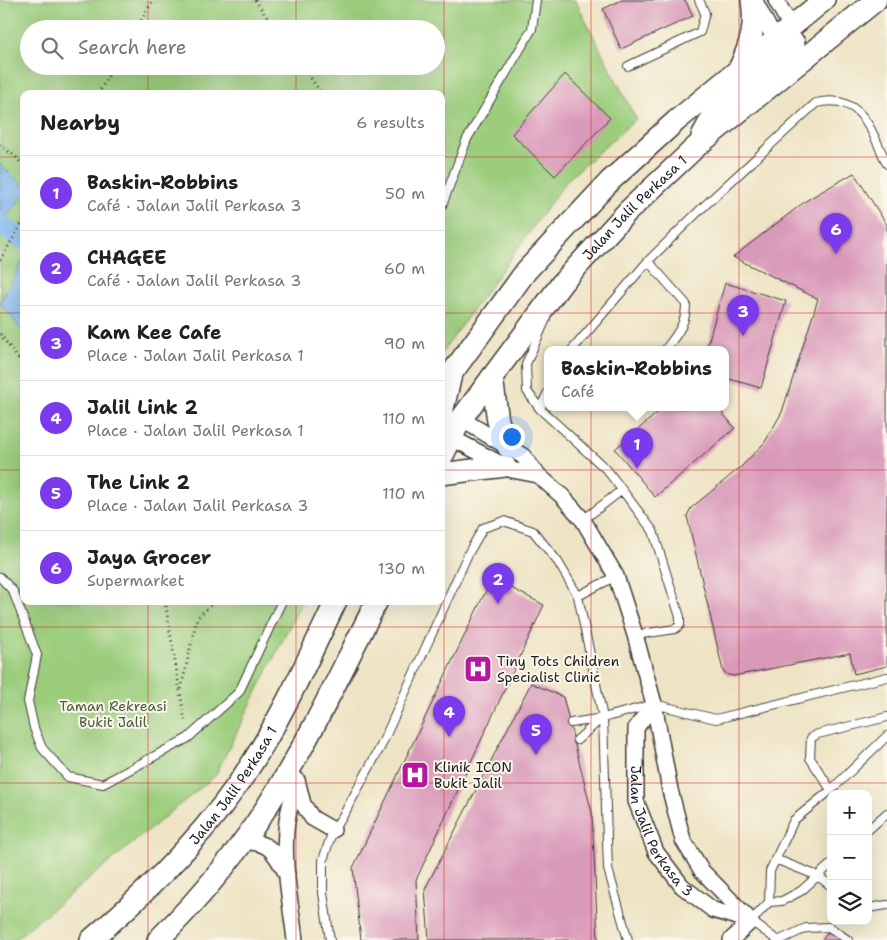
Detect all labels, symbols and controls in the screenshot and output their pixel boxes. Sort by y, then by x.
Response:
search box [20,20,445,75]
icon: search [38,34,66,62]
text: Search here [78,35,187,60]
text: Nearby [40,109,120,137]
text: 6 results [356,112,425,133]
street label: Jalan Jalil Perkasa 1 [579,151,691,264]
text: Baskin-Robbins [87,170,238,195]
text: 1 [52,183,60,204]
text: 50 m [385,183,425,204]
text: Café · Jalan Jalil Perkasa 3 [87,195,301,216]
pin: 6 [820,213,852,254]
text: CHAGEE [87,245,167,270]
text: 2 [50,258,62,279]
text: 60 m [384,258,425,279]
text: Café · Jalan Jalil Perkasa 3 [87,270,301,291]
pin: 3 [727,295,759,336]
text: Kam Kee Cafe [87,320,221,345]
text: 3 [50,333,62,354]
text: 90 m [384,333,425,354]
text: Place · Jalan Jalil Perkasa 1 [87,345,304,366]
popup [544,346,729,411]
text: Baskin-Robbins [561,356,712,381]
text: Café [561,381,595,402]
text: Jalil Link 2 [87,395,198,420]
text: 4 [50,408,62,429]
text: 110 m [382,408,425,429]
text: Place · Jalan Jalil Perkasa 1 [87,420,304,441]
your location [499,424,525,450]
pin: 1 [621,428,653,469]
text: The Link 2 [87,470,190,495]
text: 5 [51,483,61,504]
text: 110 m [382,483,425,504]
text: Place · Jalan Jalil Perkasa 3 [87,495,309,516]
text: Jaya Grocer [87,545,211,570]
text: 6 [50,558,62,579]
text: 130 m [378,558,425,579]
pin: 2 [482,563,514,604]
text: Supermarket [87,570,184,591]
place label: Tiny Tots Children Specialist Clinic [497,652,620,686]
hospital icon: Tiny Tots Children Specialist Clinic [463,654,493,684]
pin: 4 [433,696,465,737]
park label: Taman Rekreasi Bukit Jalil [59,697,167,731]
pin: 5 [520,714,552,755]
street label: Jalan Jalil Perkasa 1 [185,723,281,848]
place label: Klinik ICON Bukit Jalil [434,758,512,792]
hospital icon: Klinik ICON Bukit Jalil [400,760,430,790]
street label: Jalan Jalil Perkasa 3 [627,766,697,900]
map controls [827,790,872,925]
button: + [827,790,872,835]
button: − [827,835,872,880]
button: layers [827,880,872,925]

